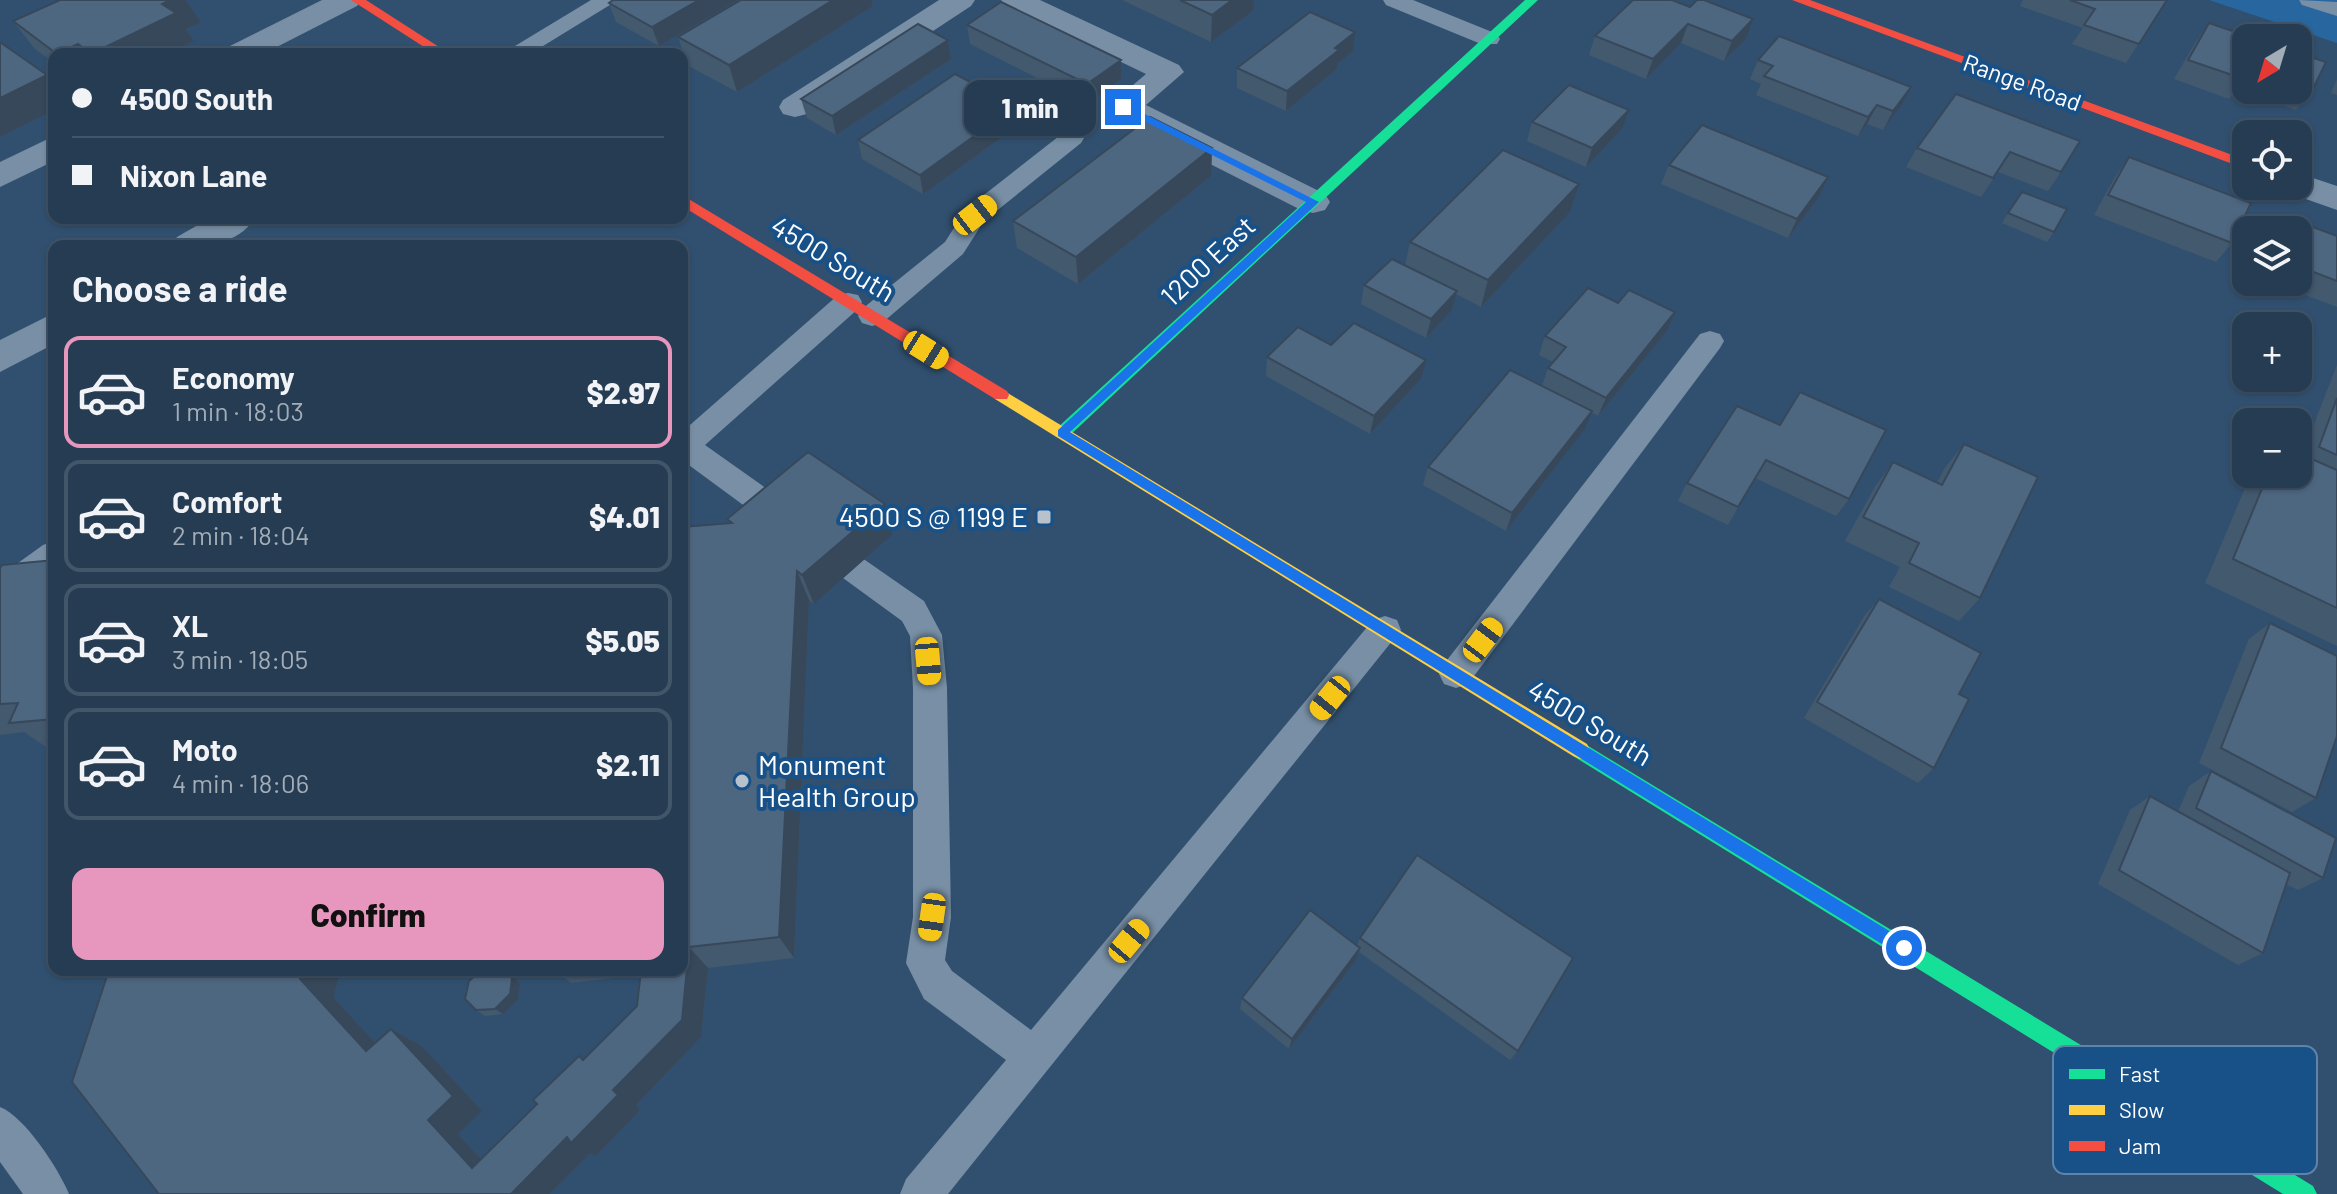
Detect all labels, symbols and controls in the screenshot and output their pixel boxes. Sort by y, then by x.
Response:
north arrow [2232,24,2312,104]
map controls [2232,24,2312,488]
street label: Range Road [1960,47,2085,116]
callout: 1 min [963,79,1095,135]
text: 4500 South [120,80,273,116]
route end [1105,89,1141,125]
text: 1 min [1001,92,1059,123]
button: locate [2232,120,2312,200]
text: Nixon Lane [120,157,267,193]
car [949,191,1001,239]
street label: 4500 South [765,208,902,309]
street label: 1200 East [1153,208,1262,313]
button: layers [2232,216,2312,296]
text: Choose a ride [72,266,288,309]
button: + [2232,312,2312,392]
car [899,327,953,373]
icon: car [76,356,148,428]
text: Economy [172,359,295,395]
text: $2.97 [587,374,660,410]
text: 1 min · 18:03 [172,395,304,426]
button: − [2232,408,2312,488]
icon: car [76,480,148,552]
text: Comfort [172,483,282,519]
text: $4.01 [589,498,660,534]
place label: 4500 S @ 1199 E [839,499,1028,533]
marker: 4500 S @ 1199 E [1035,508,1053,526]
text: 2 min · 18:04 [172,519,310,550]
icon: car [76,604,148,676]
text: XL [172,607,208,643]
car [1459,614,1507,666]
text: $5.05 [585,622,660,658]
car [914,636,942,686]
text: 3 min · 18:05 [172,643,308,674]
car [1306,672,1354,724]
street label: 4500 South [1522,672,1659,773]
icon: car [76,728,148,800]
text: Moto [172,731,238,767]
text: $2.11 [596,746,660,782]
place label: Monument Health Group [758,747,916,813]
text: 4 min · 18:06 [172,767,309,798]
marker: Monument Health Group [733,772,751,790]
button: Confirm [72,868,664,960]
car [917,892,947,942]
car [1104,915,1154,967]
route start [1886,930,1922,966]
legend [2053,1046,2317,1174]
text: Fast [2119,1060,2161,1086]
text: Slow [2119,1096,2164,1122]
text: Jam [2119,1132,2161,1158]

